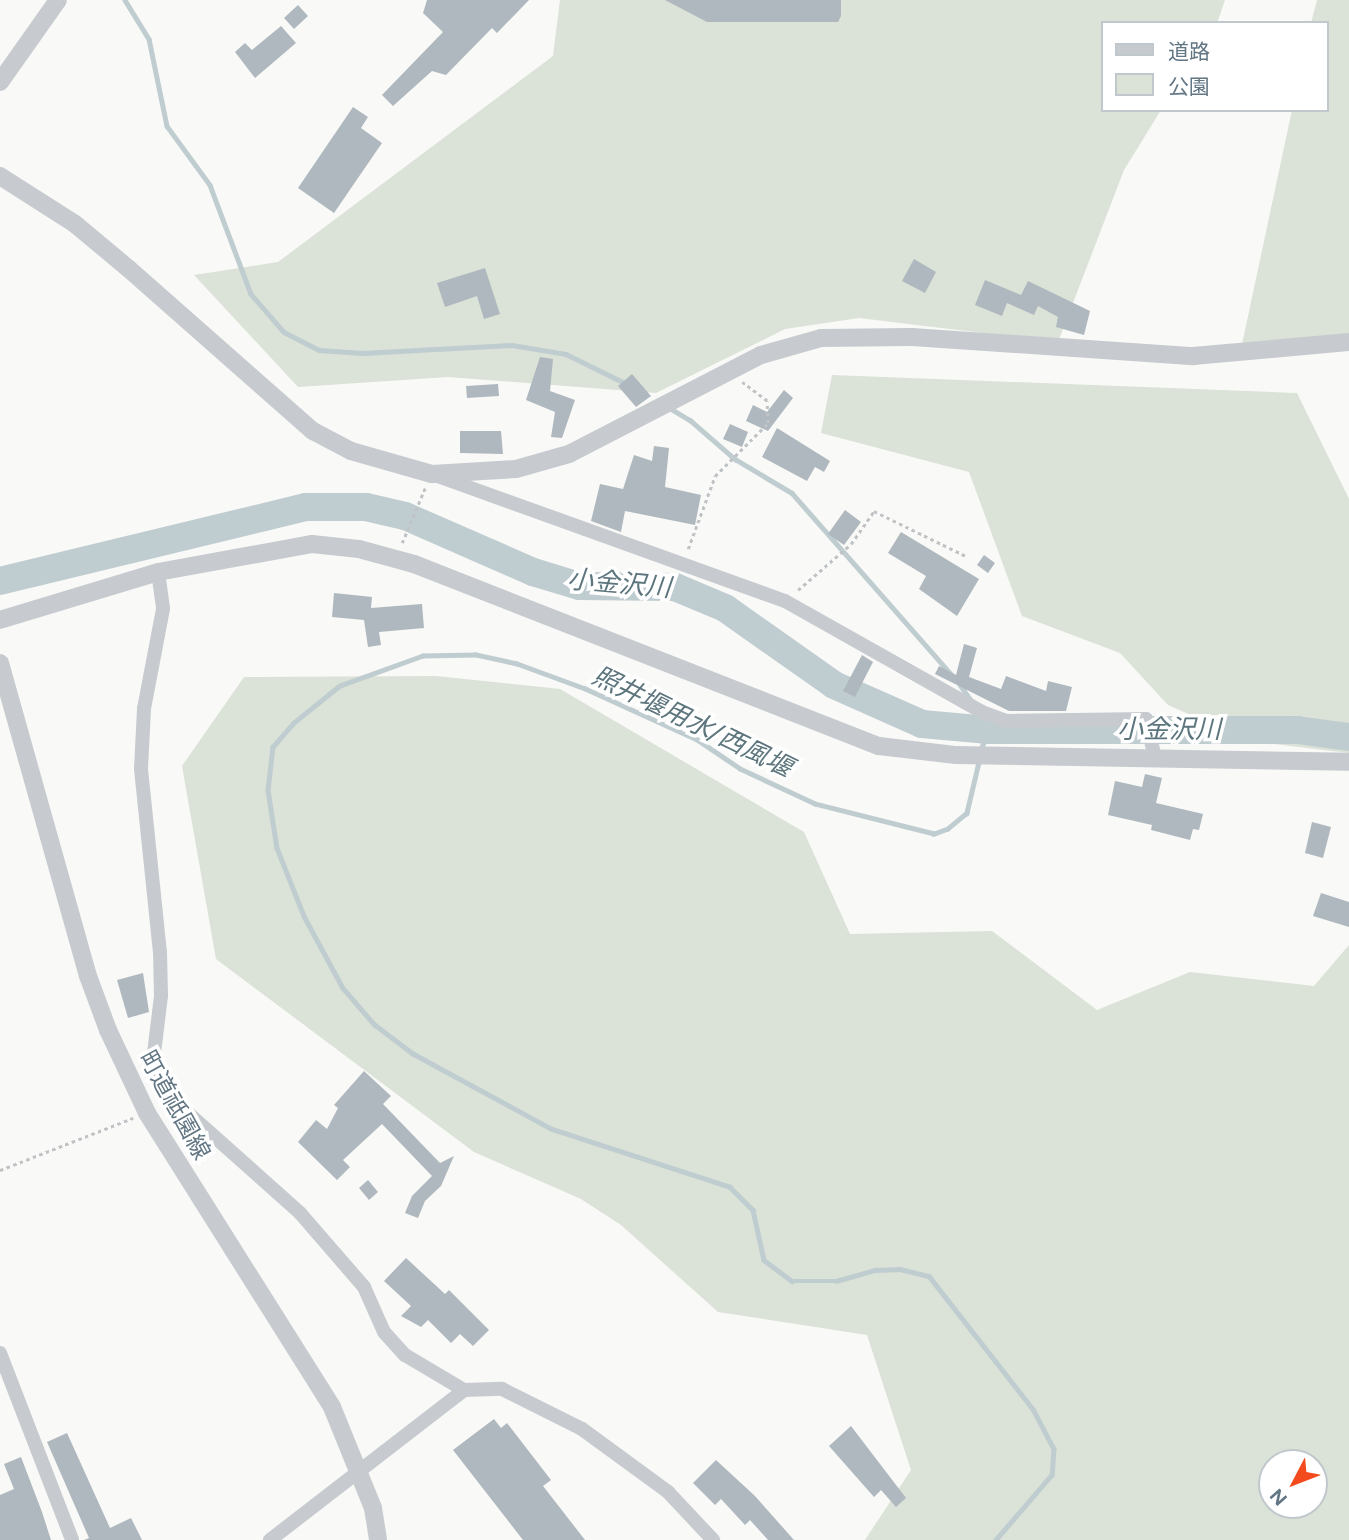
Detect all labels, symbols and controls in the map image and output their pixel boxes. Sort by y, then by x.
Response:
legend [1100,21,1328,112]
text: 道路 [1168,39,1210,64]
text: 公園 [1168,74,1210,99]
water label: 小金沢川 [566,564,672,604]
water label: 照井堰用水/西風堰 [587,660,797,784]
water label: 小金沢川 [1117,714,1221,746]
street label: 町道祗園線 [133,1046,217,1164]
north arrow [1258,1449,1328,1519]
text: N [1265,1484,1292,1510]

